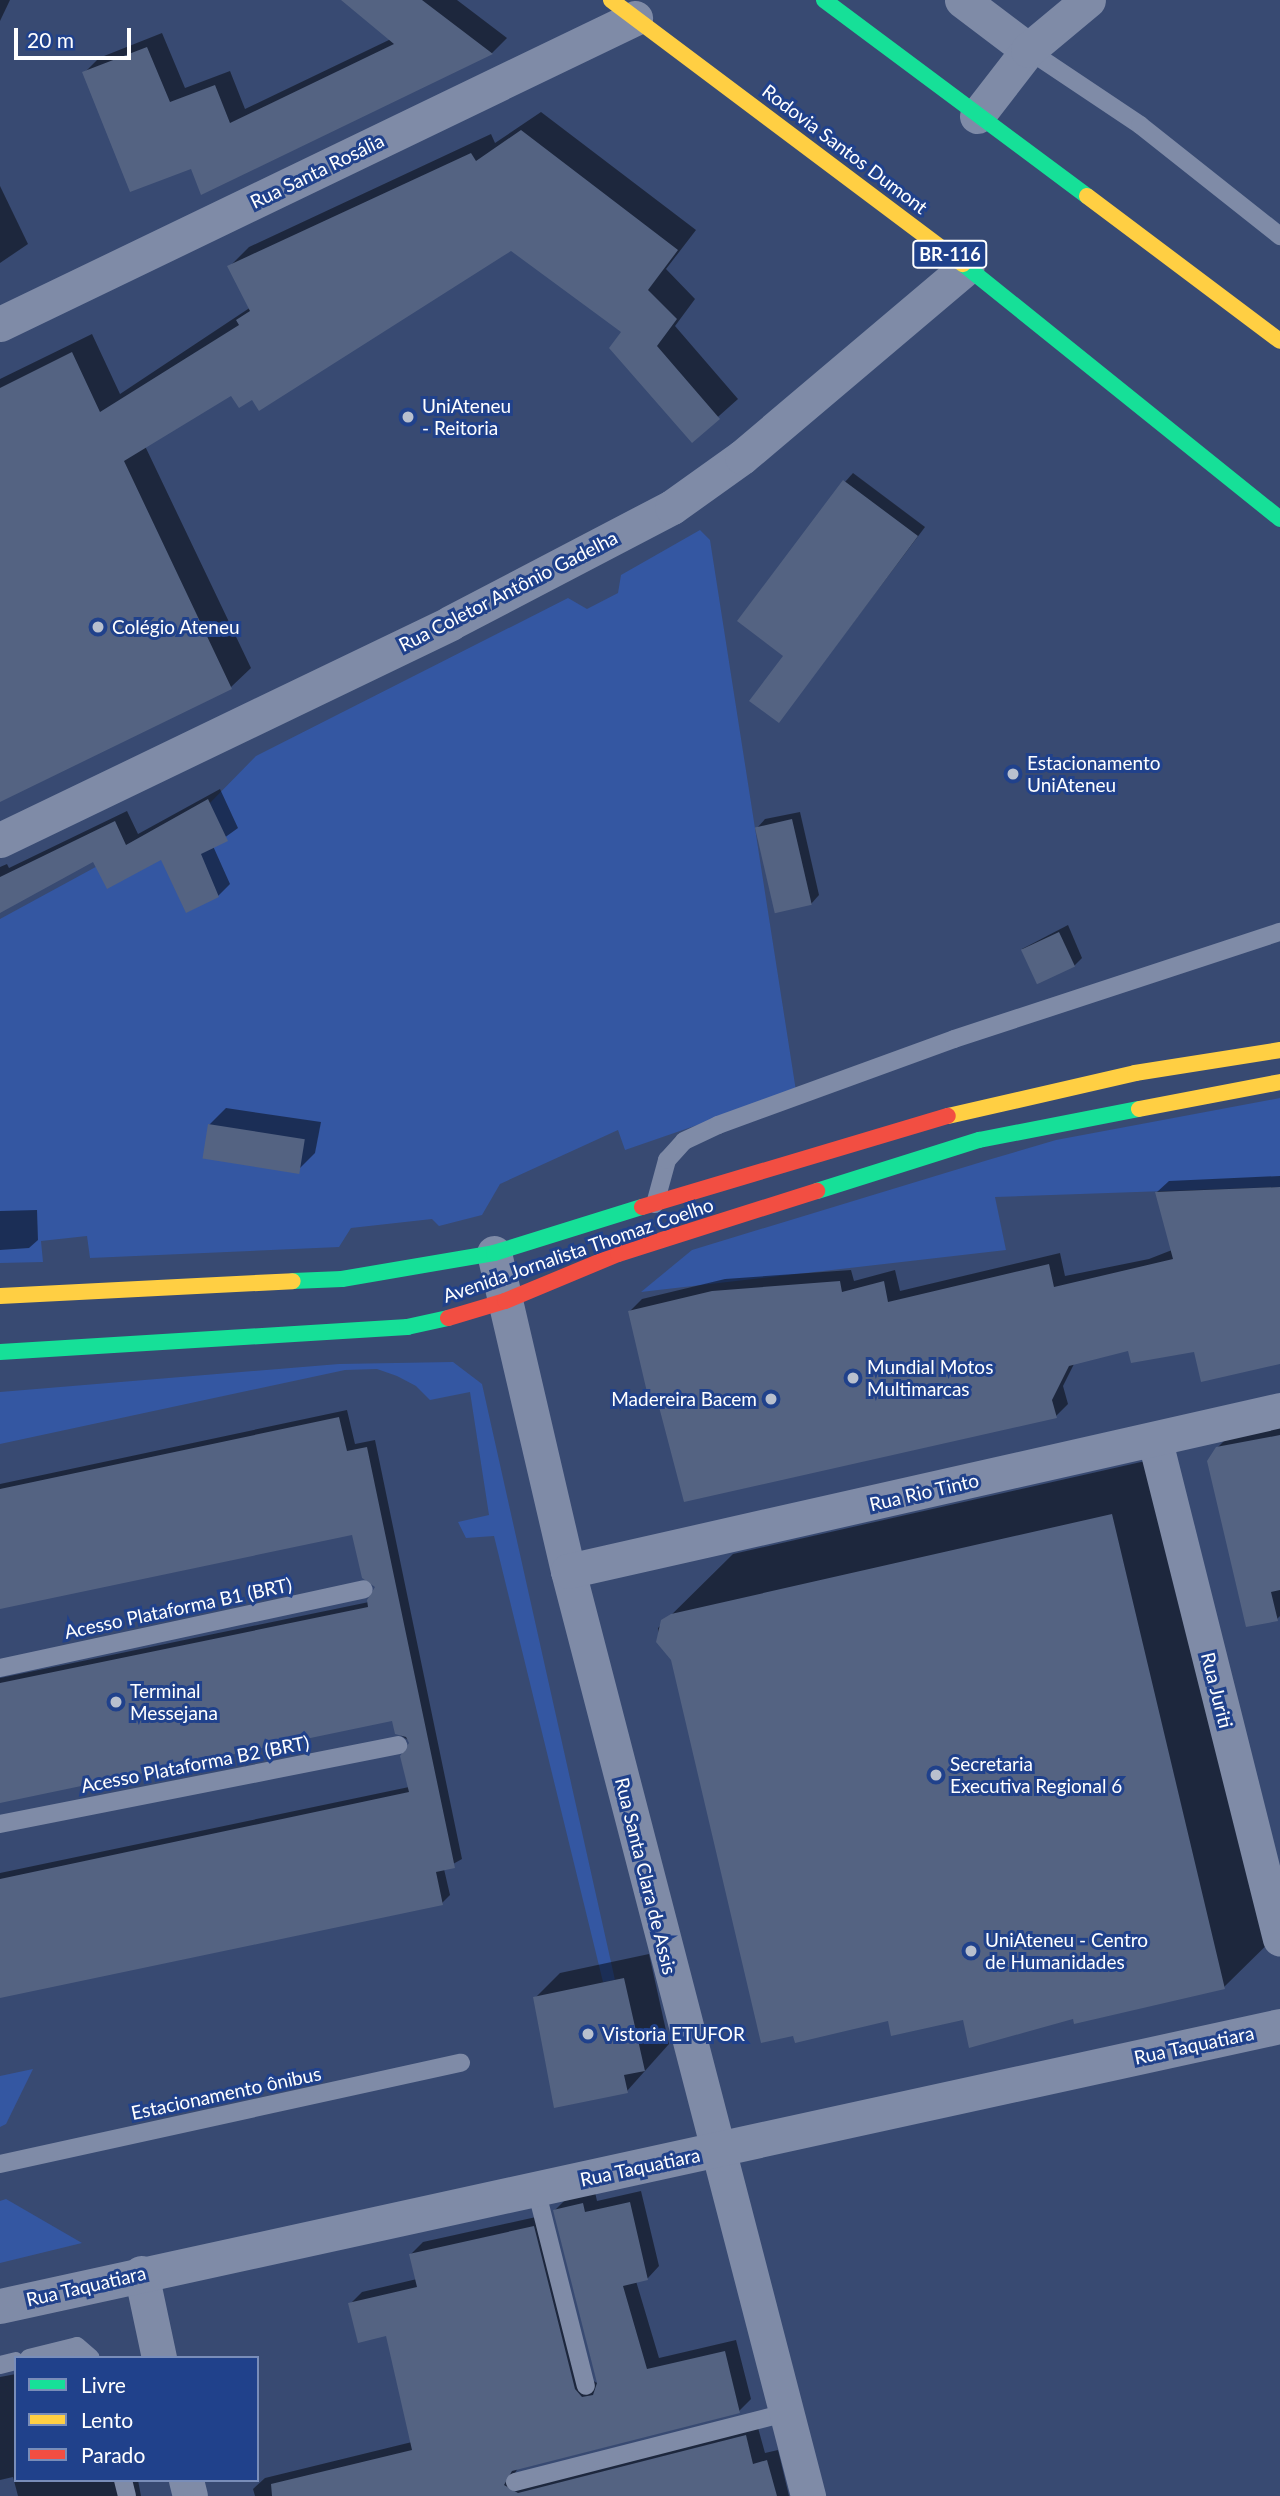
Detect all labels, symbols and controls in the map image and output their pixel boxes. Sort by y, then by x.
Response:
scale bar [18,14,135,58]
text: 20 m [27,27,74,52]
street label: Rodovia Santos Dumont [758,79,932,219]
street label: Rua Santa Rosália [246,129,388,213]
road number: BR-116 [912,240,988,268]
place label: UniAteneu - Reitoria [422,395,511,439]
marker: UniAteneu - Reitoria [400,409,416,425]
street label: Rua Coletor Antônio Gadelha [394,526,622,656]
place label: Colégio Ateneu [112,616,240,638]
marker: Colégio Ateneu [90,619,106,635]
place label: Estacionamento UniAteneu [1027,752,1160,796]
marker: Estacionamento UniAteneu [1005,766,1021,782]
street label: Avenida Jornalista Thomaz Coelho [439,1193,717,1307]
place label: Mundial Motos Multimarcas [867,1356,993,1400]
marker: Mundial Motos Multimarcas [845,1370,861,1386]
place label: Madereira Bacem [611,1388,757,1410]
marker: Madereira Bacem [763,1391,779,1407]
street label: Rua Rio Tinto [867,1468,981,1516]
street label: Acesso Plataforma B1 (BRT) [62,1573,294,1643]
street label: Rua Juriti [1197,1649,1237,1731]
place label: Terminal Messejana [130,1680,218,1724]
marker: Terminal Messejana [108,1694,124,1710]
street label: Acesso Plataforma B2 (BRT) [79,1731,311,1797]
place label: Secretaria Executiva Regional 6 [950,1753,1122,1797]
marker: Secretaria Executiva Regional 6 [928,1767,944,1783]
street label: Rua Santa Clara de Assis [610,1775,682,1977]
place label: UniAteneu - Centro de Humanidades [985,1929,1148,1973]
marker: UniAteneu - Centro de Humanidades [963,1943,979,1959]
street label: Rua Taquatiara [1132,2021,1256,2069]
place label: Vistoria ETUFOR [602,2023,745,2045]
marker: Vistoria ETUFOR [580,2026,596,2042]
street label: Estacionamento ônibus [129,2062,323,2124]
street label: Rua Taquatiara [578,2143,702,2191]
street label: Rua Taquatiara [24,2261,148,2311]
legend [14,2356,259,2482]
text: Livre [81,2372,126,2397]
text: Lento [81,2407,133,2432]
text: Parado [81,2442,145,2467]

